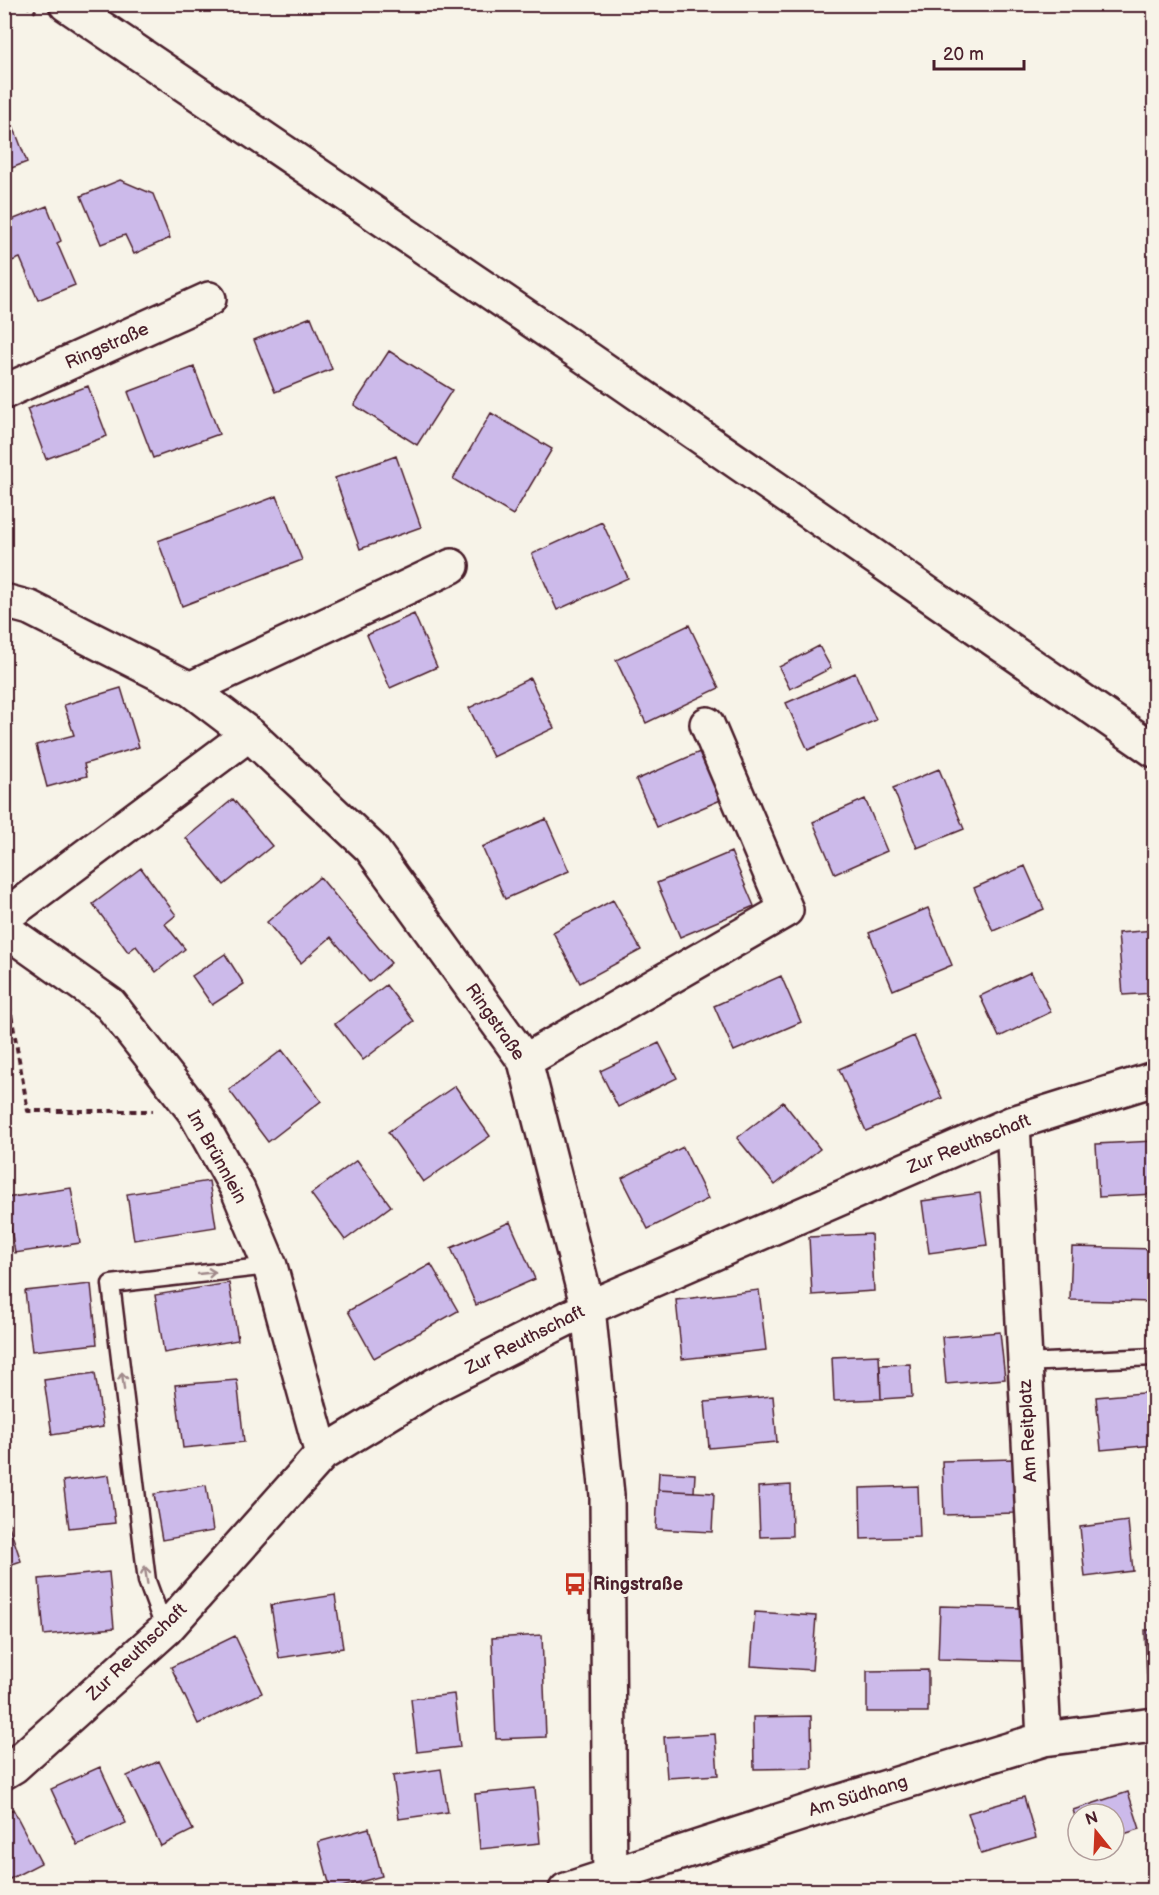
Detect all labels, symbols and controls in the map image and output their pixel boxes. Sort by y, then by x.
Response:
scale bar [934,33,1024,71]
text: 20 m [943,44,984,65]
street label: Ringstraße [62,318,152,374]
street label: Ringstraße [461,980,529,1065]
street label: Im Brünnlein [183,1107,251,1207]
street label: Zur Reuthschaft [904,1110,1034,1179]
one-way arrow [197,1267,217,1278]
street label: Zur Reuthschaft [461,1301,588,1379]
one-way arrow [117,1372,128,1392]
street label: Am Reitplatz [1015,1379,1041,1483]
one-way arrow [141,1565,152,1585]
bus stop icon: Ringstraße [562,1571,588,1597]
place label: Ringstraße [593,1574,683,1595]
street label: Zur Reuthschaft [82,1599,192,1706]
street label: Am Südhang [806,1771,910,1821]
north arrow [1066,1802,1126,1862]
text: N [1083,1808,1100,1830]

